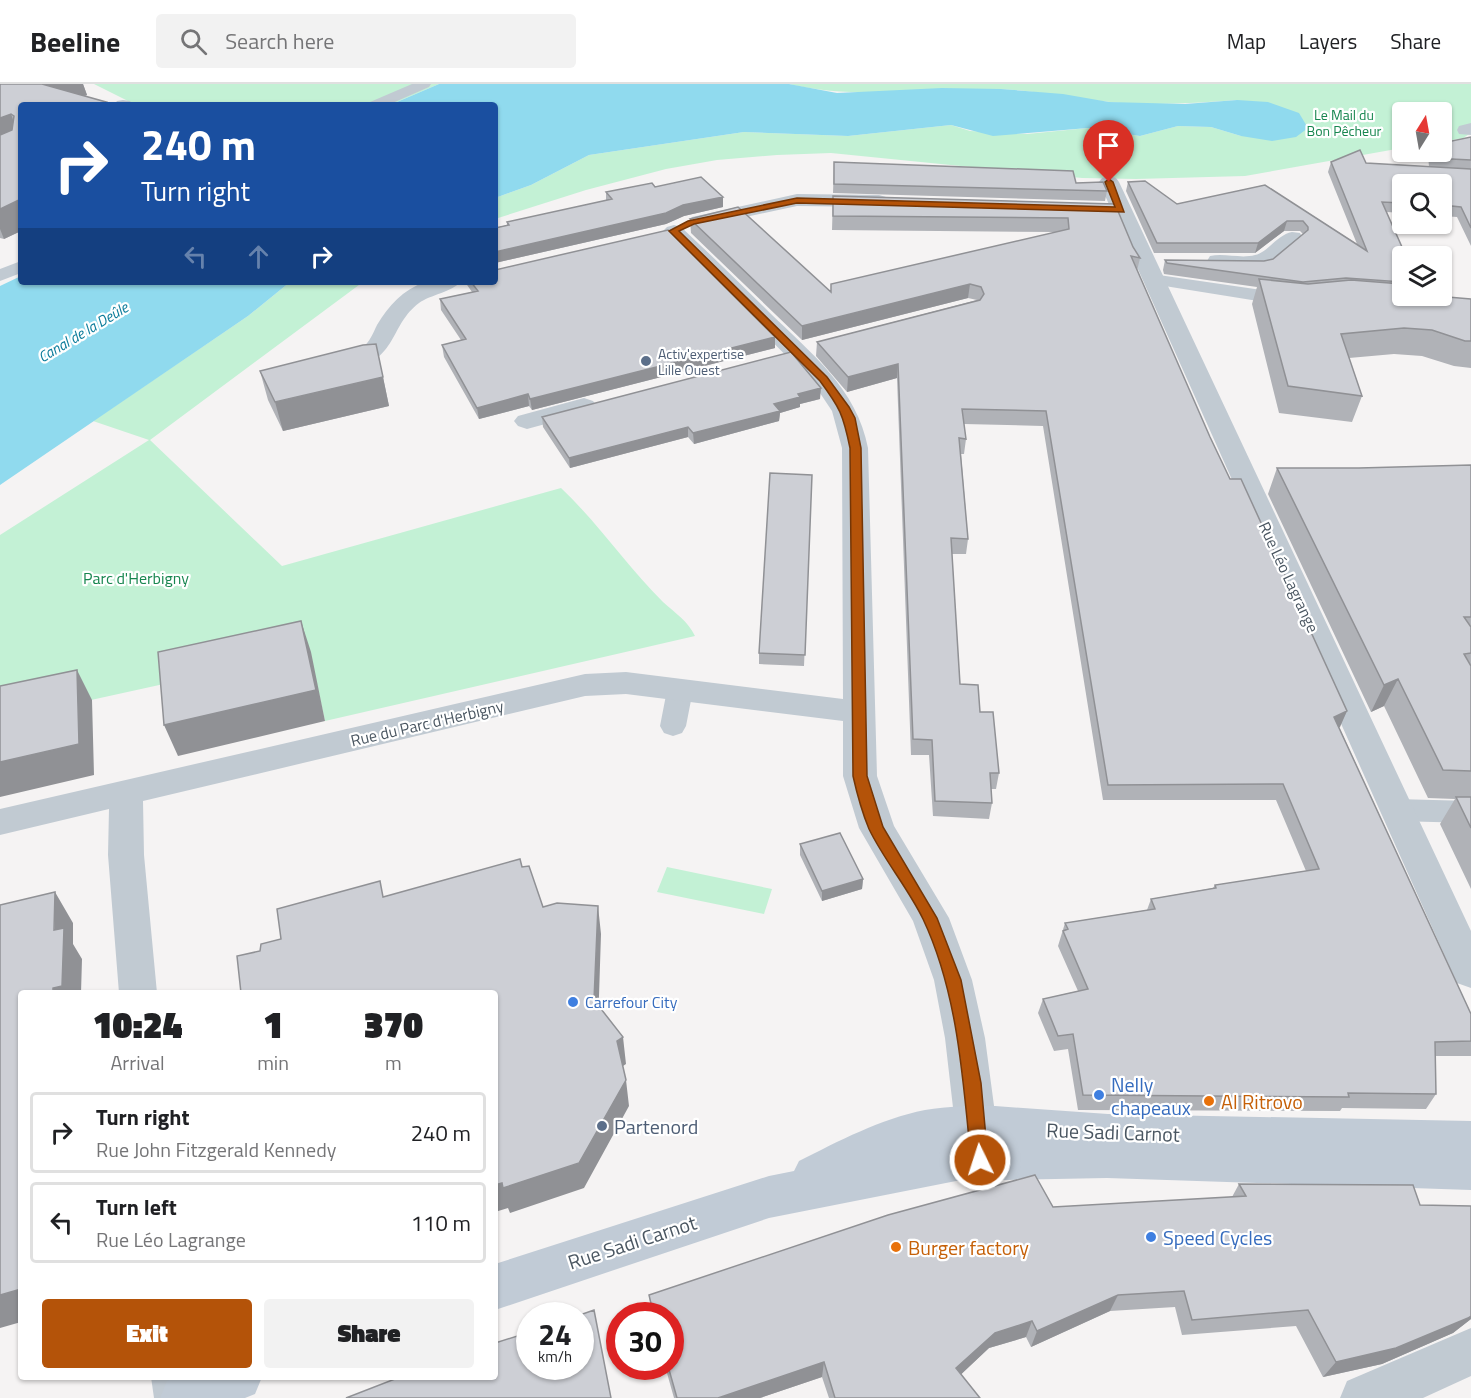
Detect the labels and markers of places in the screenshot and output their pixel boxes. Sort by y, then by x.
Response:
pin [1083,120,1134,182]
place label: Activ'expertise Lille Ouest [658,343,744,380]
marker: Activ'expertise Lille Ouest [639,354,653,368]
place label: Carrefour City [585,990,678,1014]
marker: Carrefour City [566,995,580,1009]
place label: Nelly chapeaux [1111,1069,1191,1123]
place label: Al Ritrovo [1221,1086,1303,1117]
marker: Nelly chapeaux [1092,1088,1106,1102]
marker: Al Ritrovo [1202,1094,1216,1108]
place label: Partenord [614,1111,698,1142]
marker: Partenord [595,1119,609,1133]
place label: Speed Cycles [1163,1222,1272,1253]
marker: Speed Cycles [1144,1230,1158,1244]
place label: Burger factory [908,1232,1029,1263]
marker: Burger factory [889,1240,903,1254]

